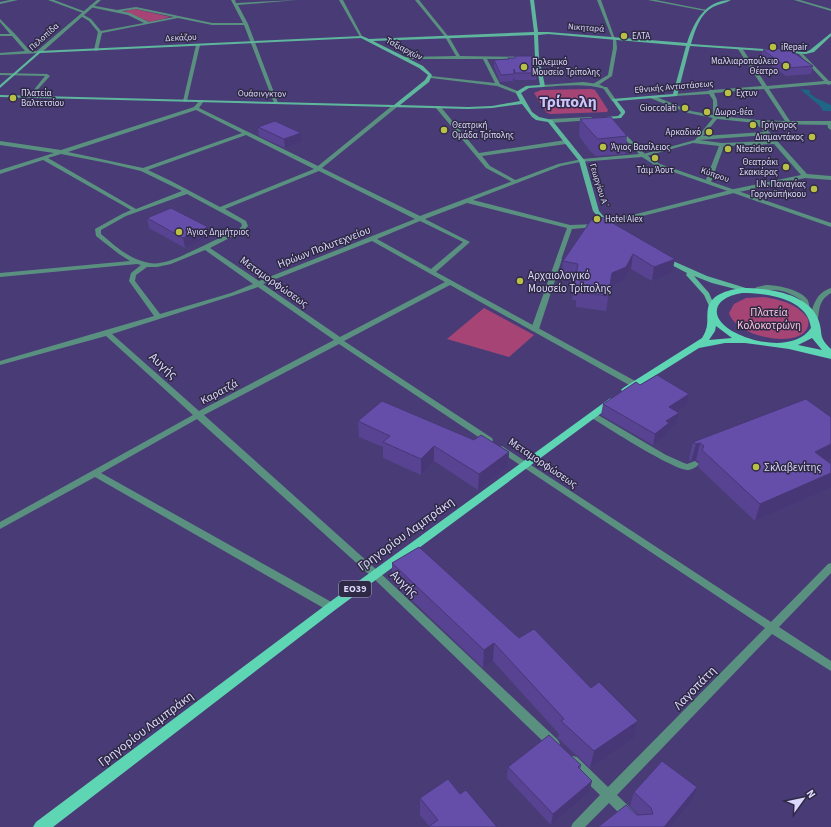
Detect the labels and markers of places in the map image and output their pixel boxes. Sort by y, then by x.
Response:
place label: ΕΛΤΑ [632,30,650,43]
marker: ΕΛΤΑ [619,31,629,41]
place label: iRepair [781,41,808,54]
marker: iRepair [768,42,778,52]
place label: Μαλλιαροπούλειο Θέατρο [711,55,778,78]
place label: Πολεμικό Μουσείο Τρίπολης [532,56,600,79]
marker: Μαλλιαροπούλειο Θέατρο [781,61,791,71]
marker: Πολεμικό Μουσείο Τρίπολης [519,62,529,72]
place label: Πλατεία Βαλτετσίου [21,87,64,110]
place label: Εχτυν [736,87,758,100]
marker: Εχτυν [723,88,733,98]
marker: Πλατεία Βαλτετσίου [8,93,18,103]
place label: Gioccolati [640,102,677,115]
marker: Gioccolati [680,103,690,113]
place label: Δωρο-θέα [715,106,753,119]
marker: Δωρο-θέα [702,107,712,117]
place label: Θεατρική Ομάδα Τρίπολης [452,119,514,142]
place label: Γρήγορος [761,119,797,132]
marker: Γρήγορος [748,120,758,130]
marker: Θεατρική Ομάδα Τρίπολης [439,125,449,135]
place label: Αρκαδικό [666,126,701,139]
marker: Αρκαδικό [704,127,714,137]
place label: Διαμαντάκος [755,131,804,144]
marker: Διαμαντάκος [807,132,817,142]
place label: Άγιος Βασίλειος [611,141,670,154]
marker: Άγιος Βασίλειος [598,142,608,152]
place label: Ntezidero [736,143,773,156]
marker: Ntezidero [723,144,733,154]
marker: Τάιμ Άουτ [650,153,660,163]
place label: Θεατράκι Σκακιέρας [739,156,779,179]
marker: Θεατράκι Σκακιέρας [781,162,791,172]
place label: Τάιμ Άουτ [636,164,674,177]
place label: Ι.Ν. Παναγίας Γοργοϋπήκοου [751,178,806,201]
marker: Ι.Ν. Παναγίας Γοργοϋπήκοου [809,184,819,194]
place label: Hotel Alex [605,213,643,226]
marker: Hotel Alex [592,214,602,224]
place label: Άγιος Δημήτριος [187,226,249,239]
marker: Άγιος Δημήτριος [174,227,184,237]
place label: Αρχαιολογικό Μουσείο Τρίπολης [528,268,611,296]
marker: Αρχαιολογικό Μουσείο Τρίπολης [515,276,525,286]
place label: Σκλαβενίτης [764,460,822,475]
marker: Σκλαβενίτης [751,462,761,472]

